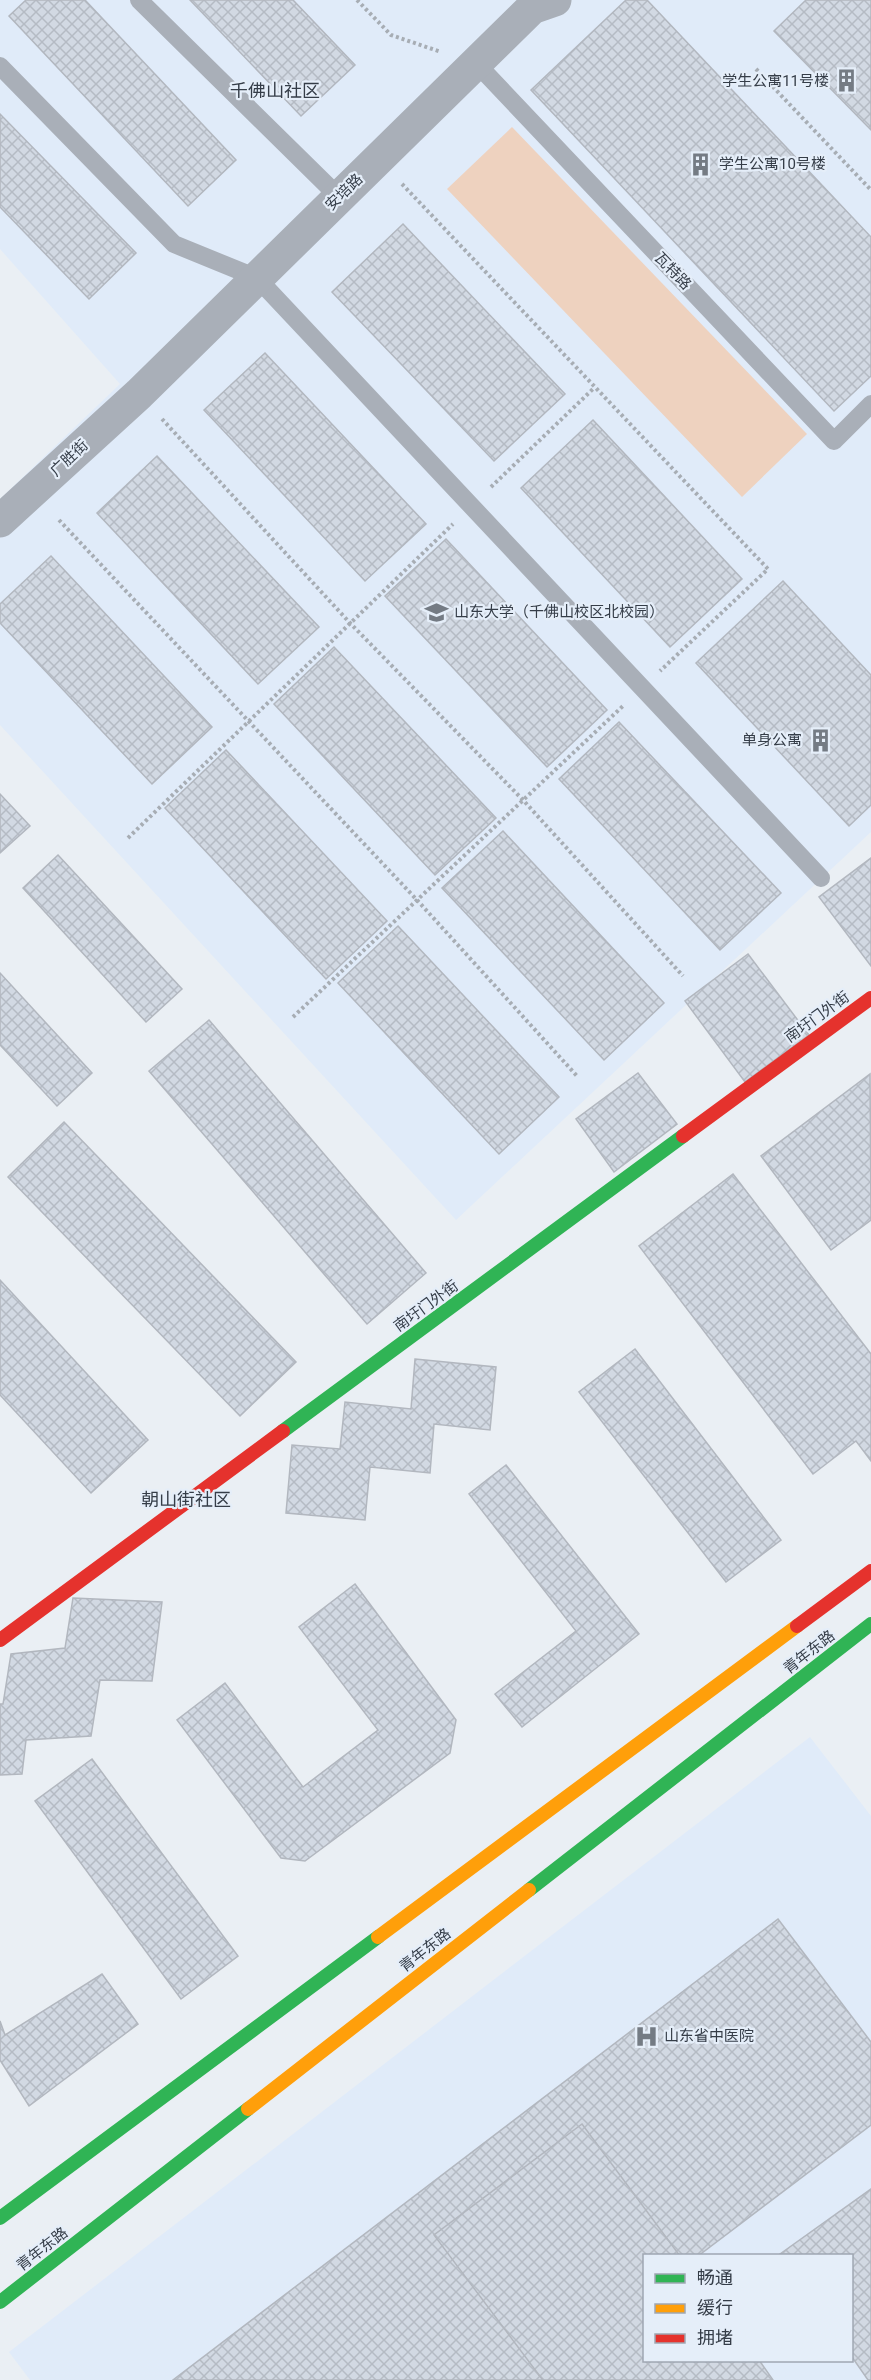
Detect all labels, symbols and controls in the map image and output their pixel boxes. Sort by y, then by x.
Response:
building icon: 学生公寓11号楼 [834,68,860,94]
place label: 学生公寓11号楼 [722,72,829,90]
district label: 千佛山社区 [230,80,320,101]
building icon: 学生公寓10号楼 [688,151,714,177]
place label: 学生公寓10号楼 [719,155,826,173]
street label: 安培路 [322,170,366,214]
street label: 瓦特路 [651,249,695,293]
street label: 广胜街 [46,436,92,480]
school or university icon: 山东大学（千佛山校区北校园） [423,599,449,625]
place label: 山东大学（千佛山校区北校园） [454,603,664,621]
building icon: 单身公寓 [807,727,833,753]
place label: 单身公寓 [742,731,802,749]
street label: 南圩门外街 [781,988,853,1046]
street label: 南圩门外街 [390,1277,462,1335]
district label: 朝山街社区 [141,1489,231,1510]
street label: 青年东路 [780,1626,838,1678]
street label: 青年东路 [396,1924,454,1976]
hospital icon: 山东省中医院 [633,2023,659,2049]
place label: 山东省中医院 [664,2027,754,2045]
street label: 青年东路 [13,2223,71,2275]
legend [643,2254,853,2362]
text: 畅通 [697,2267,733,2288]
text: 缓行 [697,2297,733,2318]
text: 拥堵 [697,2327,733,2348]

